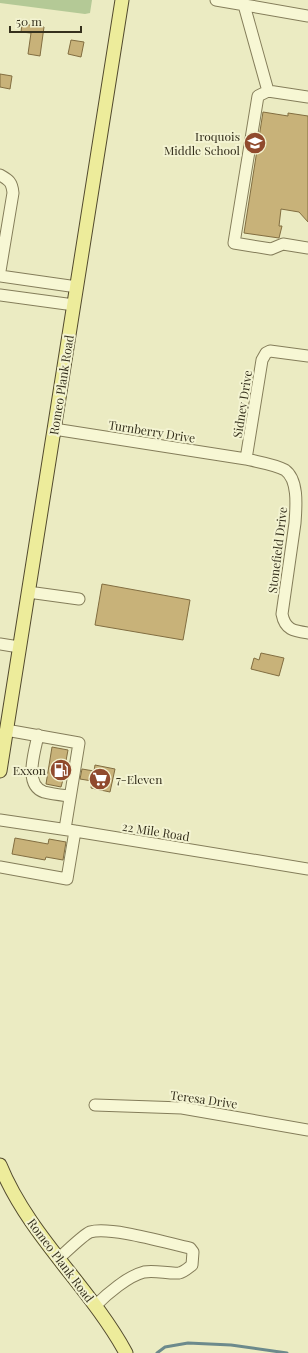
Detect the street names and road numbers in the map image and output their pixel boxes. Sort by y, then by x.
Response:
street label: Romeo Plank Road [45,334,77,436]
street label: Sidney Drive [229,369,255,439]
street label: Turnberry Drive [107,416,197,446]
street label: Stonefield Drive [264,506,290,594]
street label: 22 Mile Road [121,818,191,844]
street label: Teresa Drive [169,1086,239,1112]
street label: Romeo Plank Road [24,1215,98,1305]

